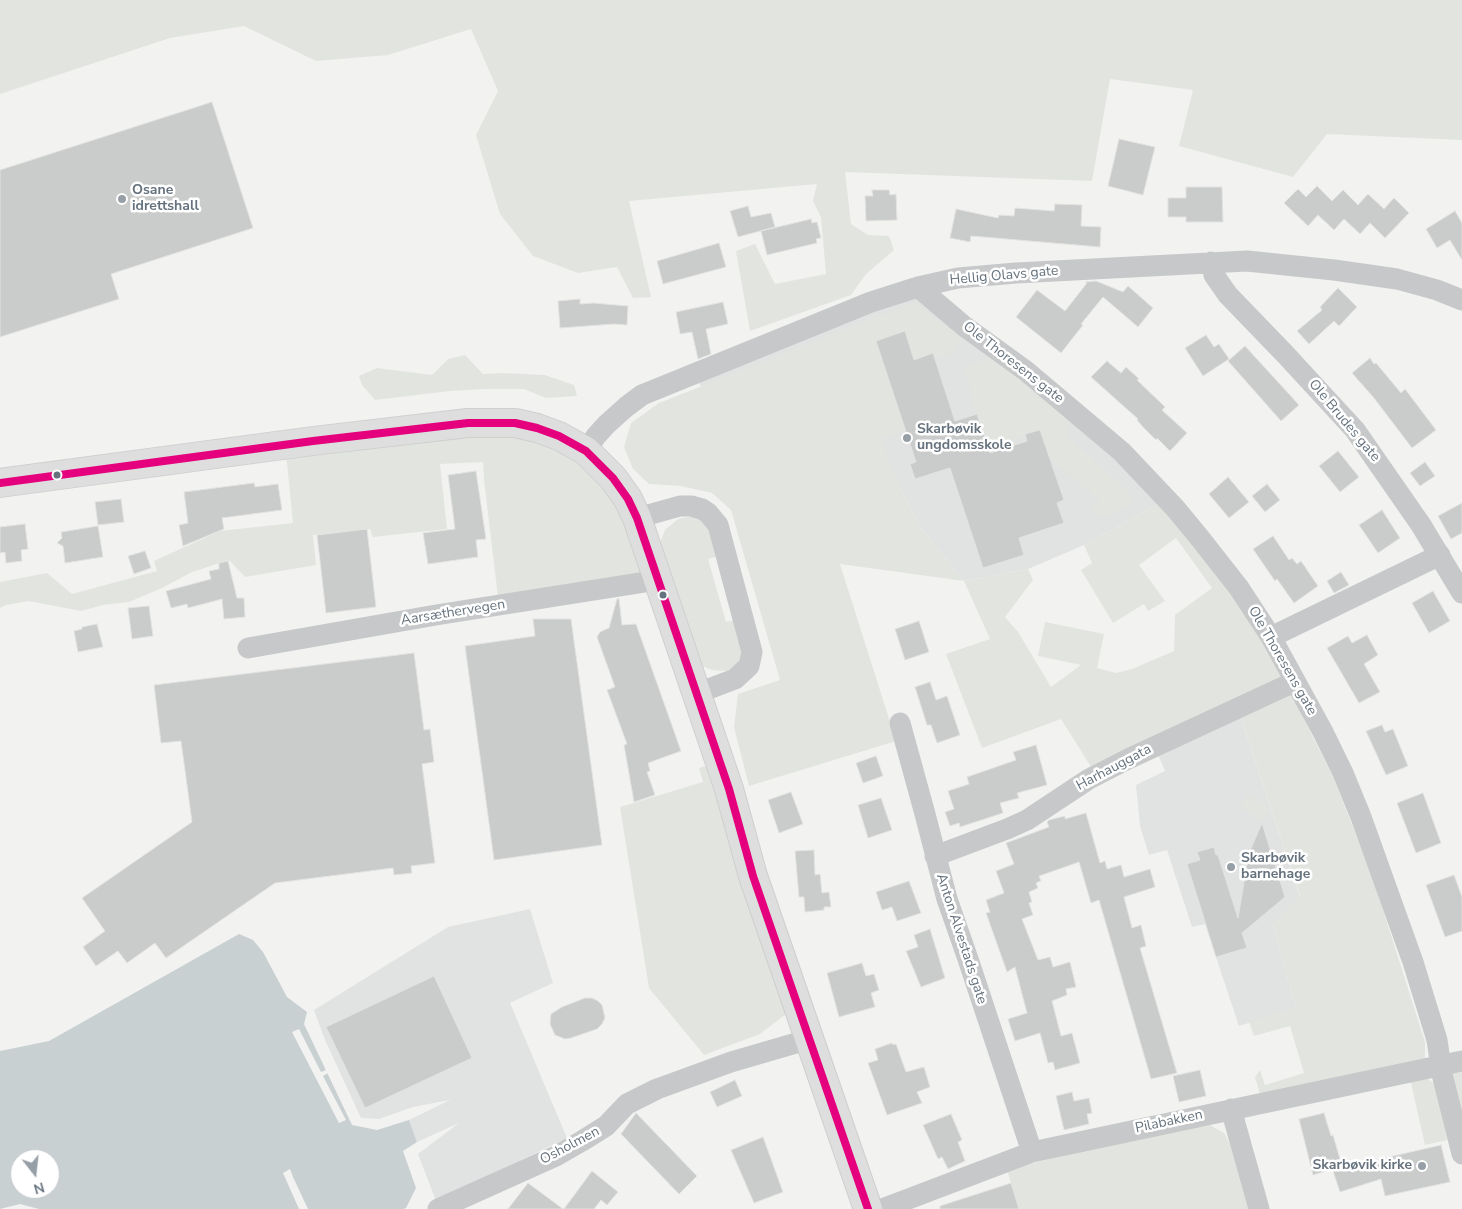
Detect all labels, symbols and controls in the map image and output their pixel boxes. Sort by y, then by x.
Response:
place label: Osane idrettshall [132,183,199,216]
marker: Osane idrettshall [116,193,128,205]
street label: Hellig Olavs gate [949,263,1059,289]
street label: Ole Thoresens gate [959,319,1067,407]
street label: Ole Brudes gate [1305,377,1383,465]
place label: Skarbøvik ungdomsskole [917,422,1012,454]
marker: Skarbøvik ungdomsskole [901,432,913,444]
unlabelled marker [52,470,62,480]
unlabelled marker [658,590,668,600]
street label: Aarsæthervegen [400,596,506,630]
street label: Ole Thoresens gate [1244,604,1320,718]
street label: Harhauggata [1074,741,1154,795]
place label: Skarbøvik barnehage [1241,851,1310,884]
marker: Skarbøvik barnehage [1225,861,1237,873]
street label: Anton Alvestads gate [932,872,990,1006]
street label: Pilabakken [1134,1107,1204,1137]
street label: Osholmen [537,1123,603,1169]
north arrow [10,1149,60,1199]
place label: Skarbøvik kirke [1313,1158,1412,1174]
marker: Skarbøvik kirke [1416,1160,1428,1172]
text: N [31,1177,47,1199]

